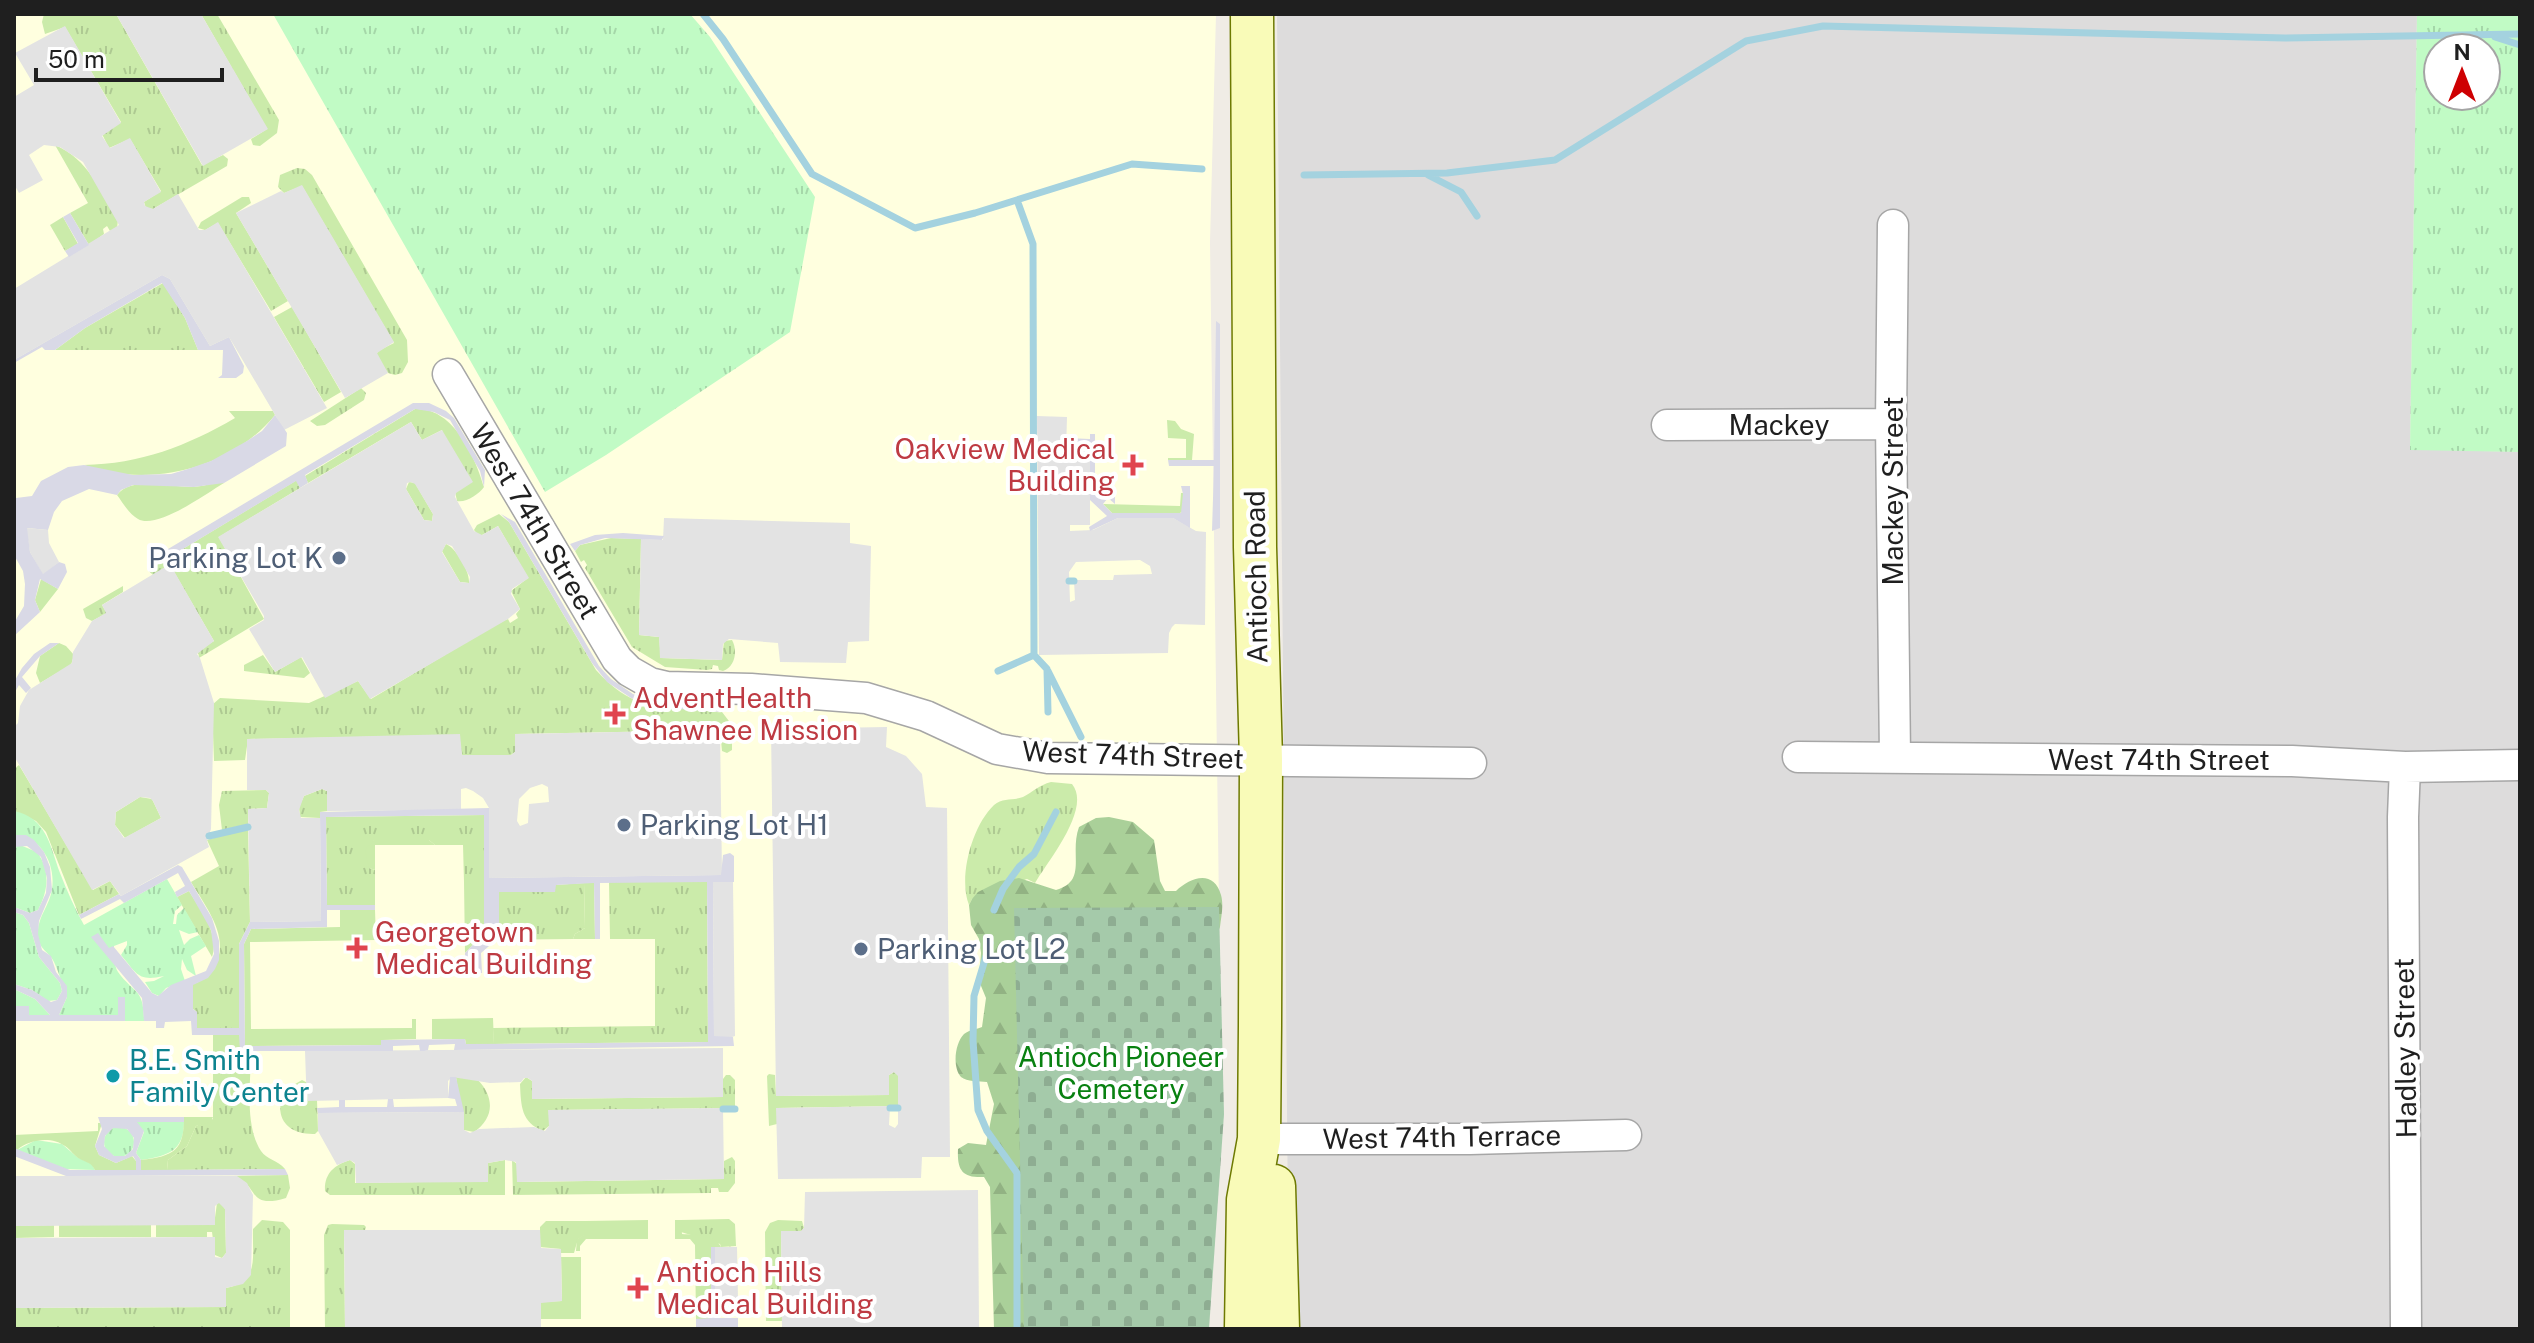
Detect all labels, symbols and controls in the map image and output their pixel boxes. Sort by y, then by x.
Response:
scale bar [36,32,222,82]
north arrow [2422,32,2502,112]
text: N [2453,39,2471,65]
text: 50 m [48,45,105,73]
street label: Mackey Street [1876,396,1909,586]
street label: Mackey [1729,408,1829,441]
street label: West 74th Street [464,417,607,624]
place label: Oakview Medical Building [895,432,1115,497]
marker: Oakview Medical Building [1122,454,1144,476]
street label: Antioch Road [1237,490,1274,664]
place label: Parking Lot K [148,541,323,574]
marker: Parking Lot K [330,549,348,567]
place label: AdventHealth Shawnee Mission [633,681,858,746]
marker: AdventHealth Shawnee Mission [604,703,626,725]
street label: West 74th Street [1021,734,1245,775]
street label: West 74th Street [2048,743,2270,776]
place label: Parking Lot H1 [640,808,829,841]
marker: Parking Lot H1 [615,816,633,834]
place label: Georgetown Medical Building [375,915,593,980]
place label: Parking Lot L2 [877,932,1066,965]
marker: Georgetown Medical Building [346,937,368,959]
marker: Parking Lot L2 [852,940,870,958]
street label: Hadley Street [2386,957,2423,1139]
park label: Antioch Pioneer Cemetery [1018,1040,1224,1105]
place label: B.E. Smith Family Center [129,1043,310,1108]
marker: B.E. Smith Family Center [104,1067,122,1085]
street label: West 74th Terrace [1322,1118,1562,1155]
place label: Antioch Hills Medical Building [656,1255,874,1320]
marker: Antioch Hills Medical Building [627,1277,649,1299]

